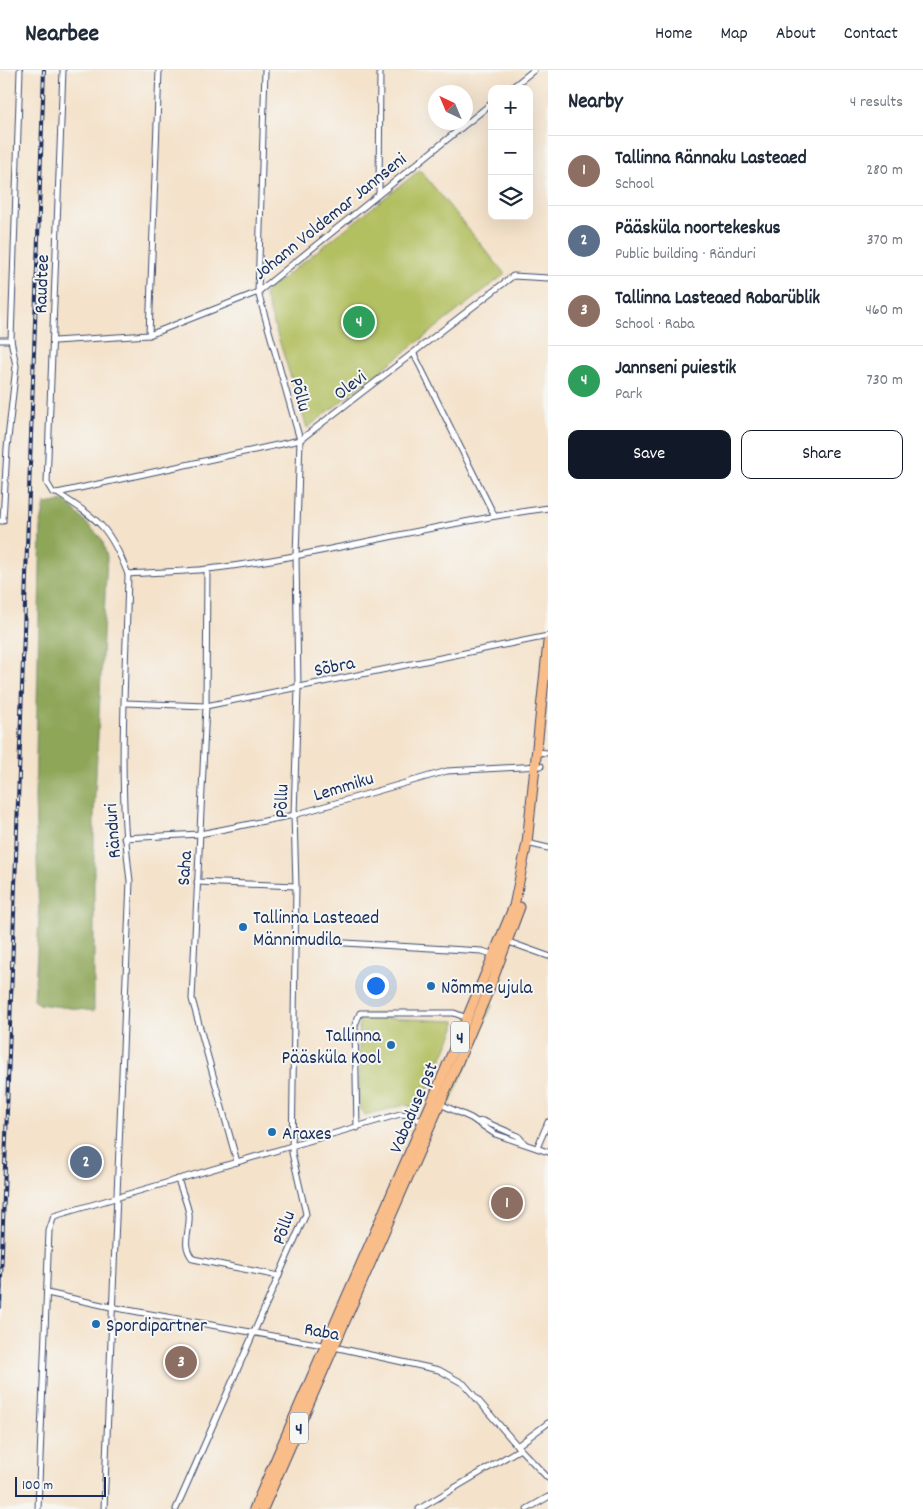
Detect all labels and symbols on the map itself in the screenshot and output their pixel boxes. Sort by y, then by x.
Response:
north arrow [428,85,473,130]
street label: Johann Voldemar Jannseni [249,147,414,288]
street label: Raudtee [29,254,58,314]
pin: 4 [343,303,375,341]
street label: Olevi [329,365,374,408]
street label: Põllu [281,375,316,415]
street label: Sõbra [312,651,359,686]
street label: Lemmiku [311,766,377,810]
street label: Põllu [270,784,297,818]
street label: Ränduri [99,802,130,859]
street label: Saha [172,849,201,887]
place label: Tallinna Lasteaed Männimudila [253,906,379,955]
marker: Tallinna Lasteaed Männimudila [237,921,249,933]
your location [363,973,389,999]
place label: Nõmme ujula [441,976,534,1003]
marker: Nõmme ujula [425,980,437,992]
road number: 4 [451,1022,469,1052]
place label: Tallinna Pääsküla Kool [281,1024,382,1073]
marker: Tallinna Pääsküla Kool [385,1039,397,1051]
street label: Vabaduse pst [384,1059,447,1158]
place label: Araxes [282,1122,332,1149]
marker: Araxes [266,1126,278,1138]
pin: 2 [70,1143,102,1181]
pin: 1 [491,1184,523,1222]
street label: Põllu [267,1207,304,1249]
place label: Spordipartner [106,1314,207,1341]
street label: Raba [302,1317,342,1350]
marker: Spordipartner [90,1318,102,1330]
pin: 3 [165,1343,197,1381]
road number: 4 [290,1412,308,1444]
scale bar [15,1474,106,1497]

